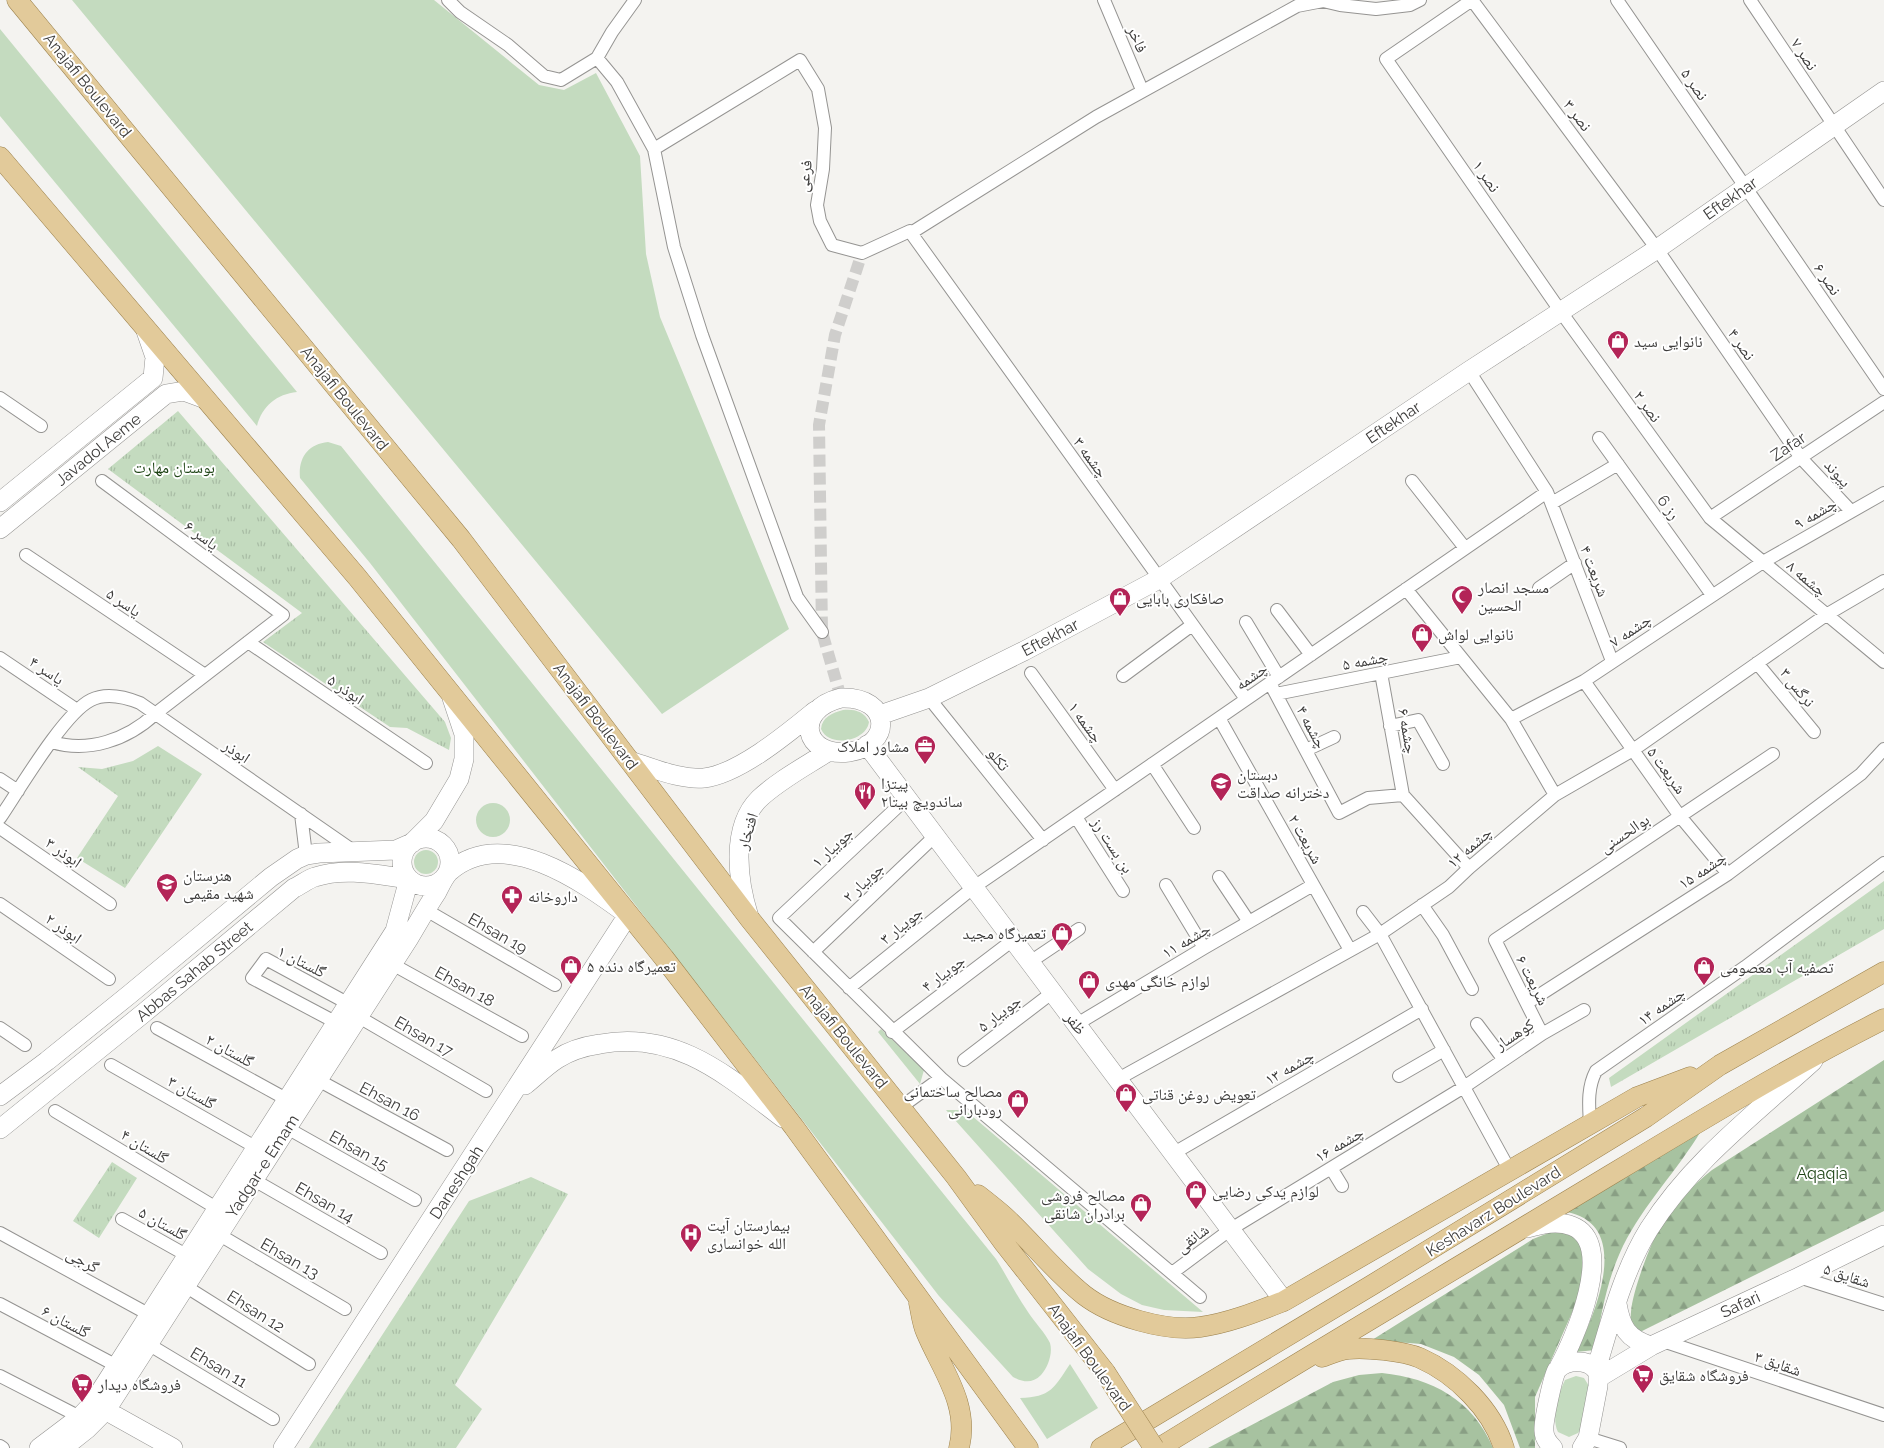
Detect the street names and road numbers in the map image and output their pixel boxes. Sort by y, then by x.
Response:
street label: فاخر [1123,22,1152,56]
street label: Anajafi Boulevard [40,29,136,141]
street label: نصر ۷ [1787,35,1822,74]
street label: نصر ۵ [1677,65,1712,104]
street label: نصر ۳ [1560,96,1596,135]
street label: نصر ۱ [1469,157,1504,196]
street label: فرعی [793,159,817,194]
street label: Eftekhar [1700,173,1761,224]
street label: نصر ۶ [1810,260,1845,299]
street label: نصر ۴ [1724,325,1759,364]
street label: Anajafi Boulevard [297,342,393,454]
street label: نصر ۲ [1630,387,1665,426]
street label: Eftekhar [1362,397,1424,448]
street label: Javadol Aeme [52,409,145,490]
street label: Zafar [1767,428,1810,465]
street label: چشمه ۳ [1069,433,1112,481]
street label: پیوند [1820,456,1855,491]
street label: رز 6 [1653,491,1684,523]
street label: چشمه ۹ [1791,494,1840,533]
street label: یاسر ۶ [181,516,223,554]
street label: شریعت ۴ [1576,543,1613,600]
street label: چشمه ۸ [1783,556,1830,600]
street label: یاسر ۵ [103,584,145,621]
street label: چشمه ۷ [1606,610,1655,651]
street label: Eftekhar [1019,614,1082,660]
street label: چشمه ۵ [1341,647,1389,674]
street label: یاسر ۴ [26,652,68,689]
street label: Anajafi Boulevard [549,659,642,774]
street label: چشمه [1232,659,1271,694]
street label: نرگس ۳ [1775,664,1819,711]
street label: ابوذر ۵ [324,670,368,708]
street label: چشمه ۱ [1064,698,1107,746]
street label: چشمه ۴ [1292,703,1331,752]
street label: چشمه ۶ [1394,707,1421,755]
street label: ابوذر [219,735,254,767]
street label: شریعت ۵ [1643,743,1690,798]
street label: تکلو [984,744,1014,775]
street label: بوالحسنی [1596,810,1653,858]
street label: افتخار [733,811,762,853]
street label: شریعت ۲ [1284,811,1327,867]
street label: بن بست رز [1086,813,1138,877]
street label: چشمه ۱۲ [1443,823,1496,872]
street label: جویبار ۱ [808,824,857,871]
street label: ابوذر ۳ [42,833,85,872]
street label: چشمه ۱۵ [1675,848,1730,893]
street label: جویبار ۲ [839,859,888,906]
street label: جویبار ۳ [876,902,926,948]
street label: ابوذر ۲ [42,909,85,948]
street label: Ehsan 19 [465,909,531,958]
street label: Abbas Sahab Street [132,917,257,1026]
street label: چشمه ۱۱ [1159,919,1214,962]
street label: گلستان ۱ [274,941,329,983]
street label: جویبار ۴ [918,951,969,996]
street label: شریعت ۶ [1512,952,1553,1008]
street label: Ehsan 18 [432,962,498,1011]
street label: Anajafi Boulevard [796,980,892,1092]
street label: چشمه ۱۴ [1634,983,1688,1029]
street label: جویبار ۵ [974,991,1025,1036]
street label: ظفر [1060,1008,1090,1038]
street label: Ehsan 17 [391,1012,457,1061]
street label: کوهسار [1490,1014,1538,1055]
street label: گلستان ۲ [202,1030,257,1072]
street label: چشمه ۱۳ [1262,1046,1317,1089]
street label: گلستان ۳ [164,1072,219,1114]
street label: Ehsan 16 [356,1078,423,1125]
street label: Yadgar-e Emam [222,1111,303,1221]
street label: چشمه ۱۶ [1312,1123,1367,1166]
street label: گلستان ۴ [117,1125,172,1169]
street label: Ehsan 15 [326,1126,392,1175]
street label: Daneshgah [426,1142,487,1223]
street label: Keshavarz Boulevard [1423,1162,1564,1261]
street label: Ehsan 14 [292,1178,358,1227]
street label: گلستان ۵ [135,1203,190,1245]
street label: شانقی [1172,1220,1213,1258]
street label: Ehsan 13 [257,1234,322,1283]
street label: گرجی [63,1244,103,1278]
street label: شقایق ۵ [1821,1259,1873,1293]
street label: Ehsan 12 [224,1286,288,1336]
street label: Safari [1717,1287,1763,1322]
street label: Anajafi Boulevard [1044,1300,1135,1415]
street label: گلستان ۶ [38,1301,93,1343]
street label: Ehsan 11 [187,1343,251,1392]
street label: شقایق ۳ [1752,1347,1804,1381]

